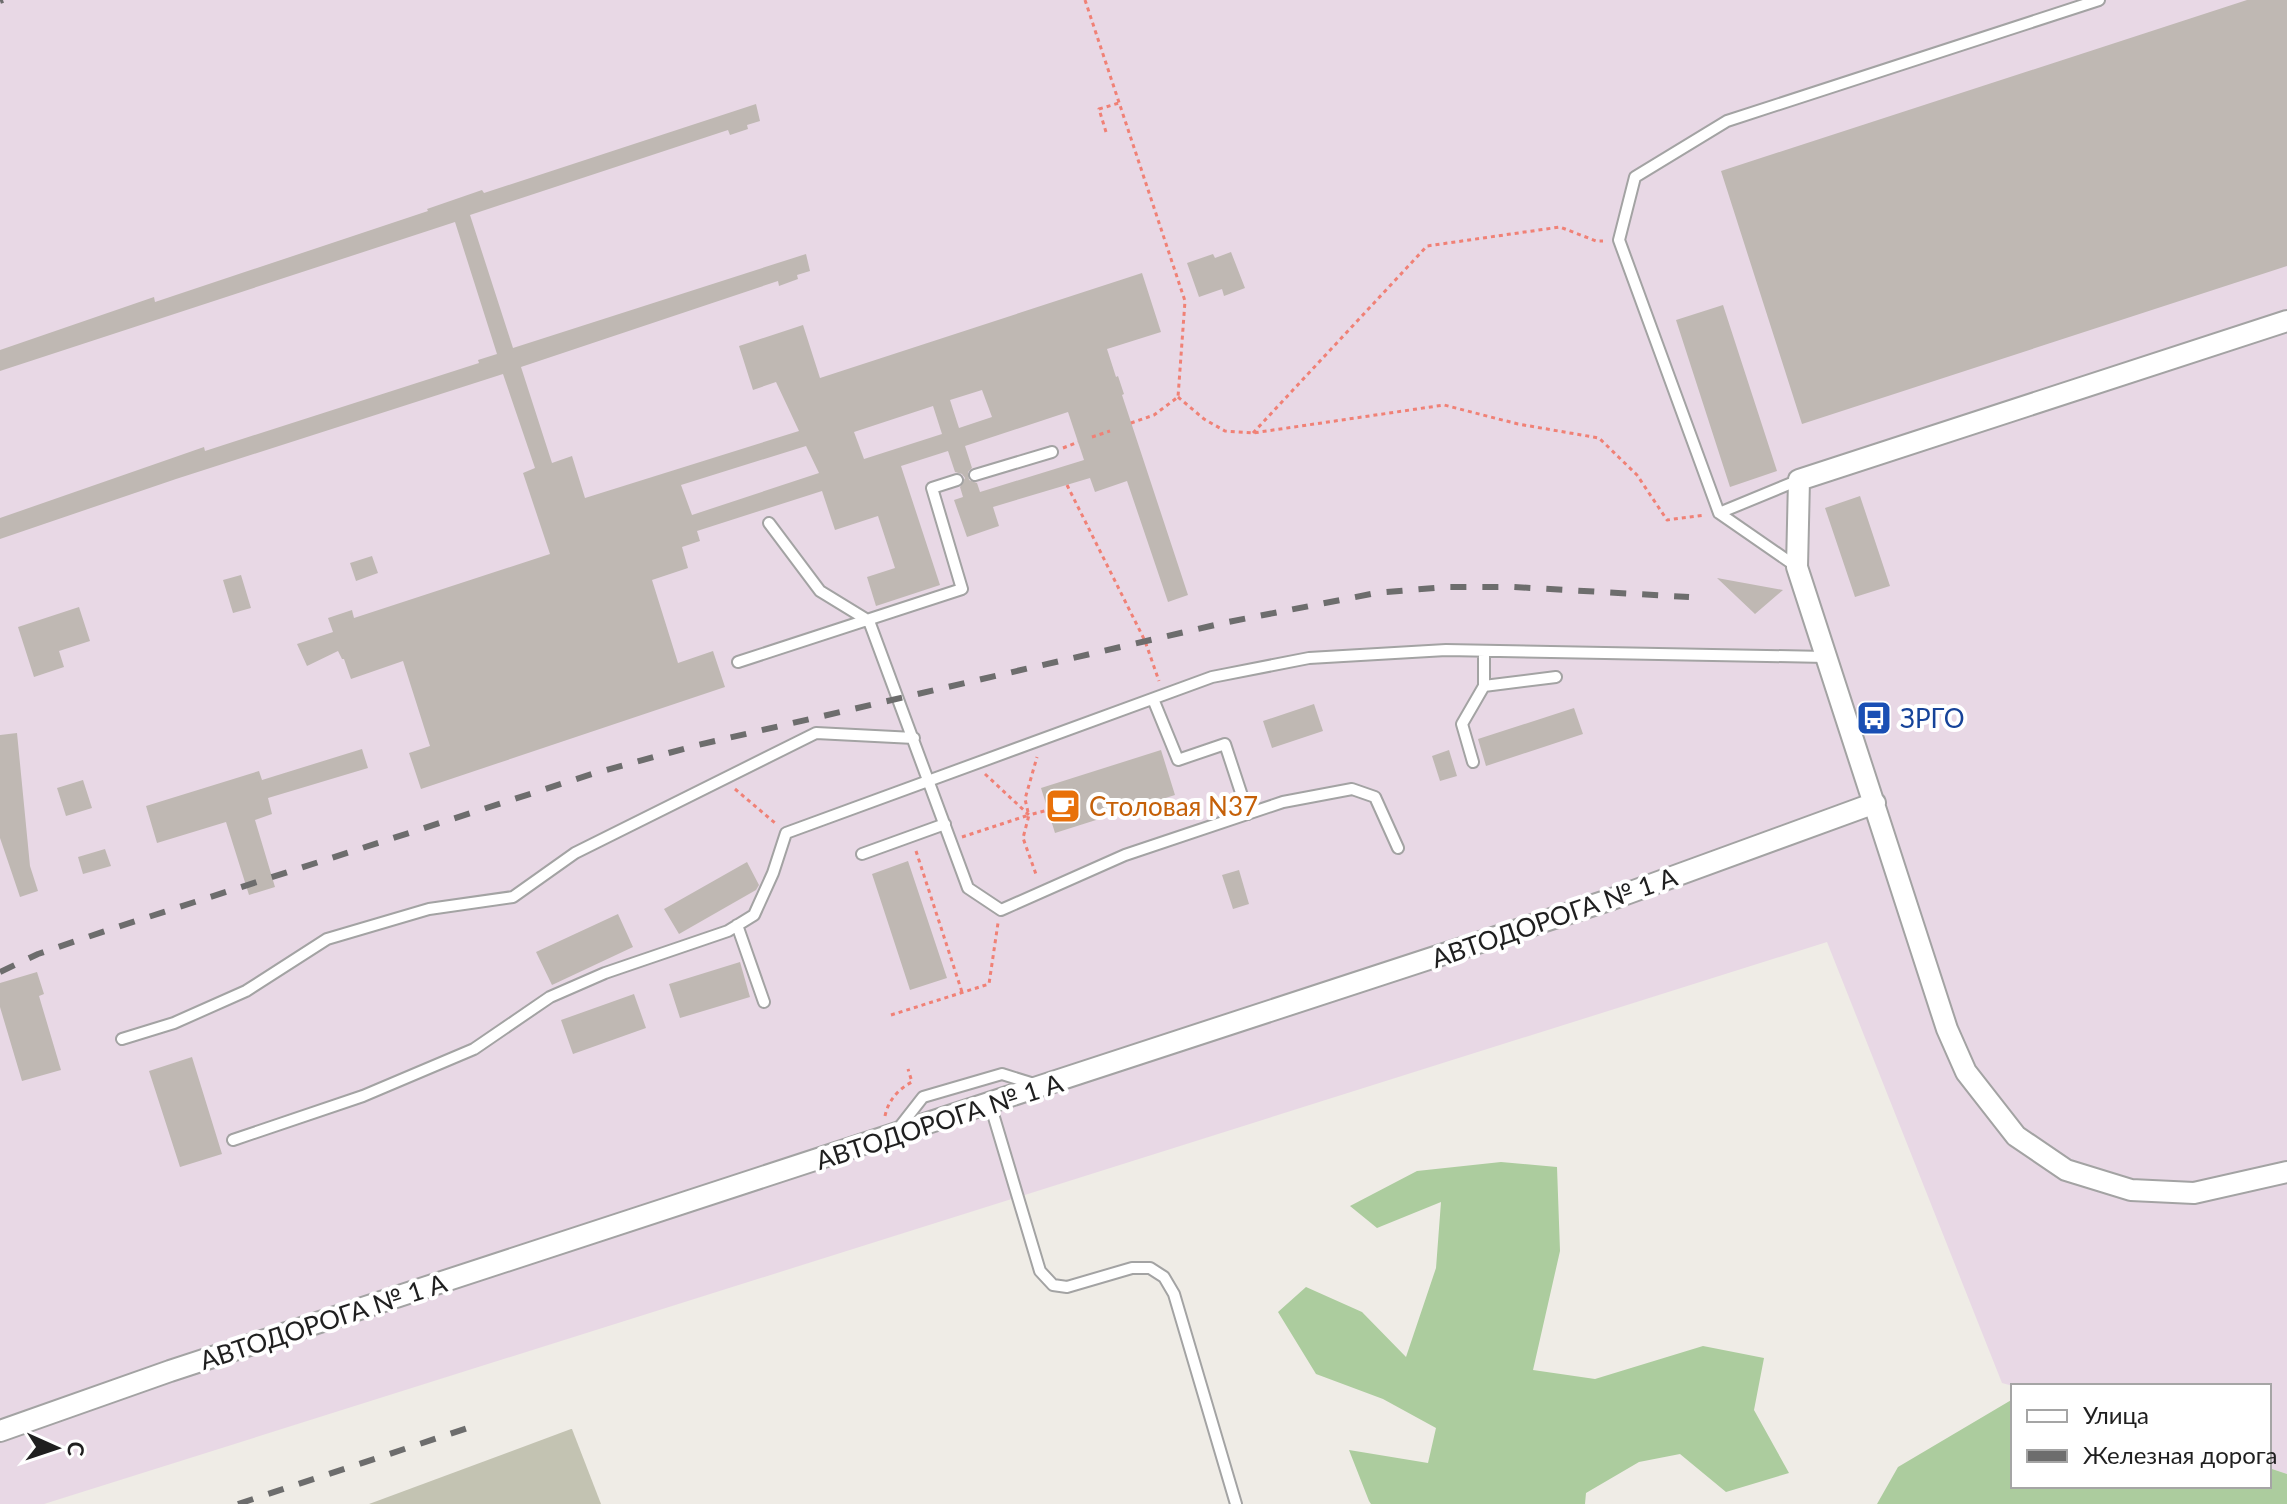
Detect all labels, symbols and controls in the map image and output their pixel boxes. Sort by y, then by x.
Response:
bus stop icon: ЗРГО [1855,699,1893,737]
place label: ЗРГО [1900,702,1964,734]
cafe icon: Столовая N37 [1044,787,1082,825]
place label: Столовая N37 [1089,790,1258,822]
street label: АВТОДОРОГА № 1 А [1427,860,1681,974]
street label: АВТОДОРОГА № 1 А [812,1066,1067,1176]
street label: АВТОДОРОГА № 1 А [196,1266,451,1376]
legend [2011,1384,2271,1488]
text: Улица [2083,1400,2149,1429]
north arrow [16,1408,96,1488]
text: Железная дорога [2083,1440,2278,1469]
text: С [63,1441,90,1457]

